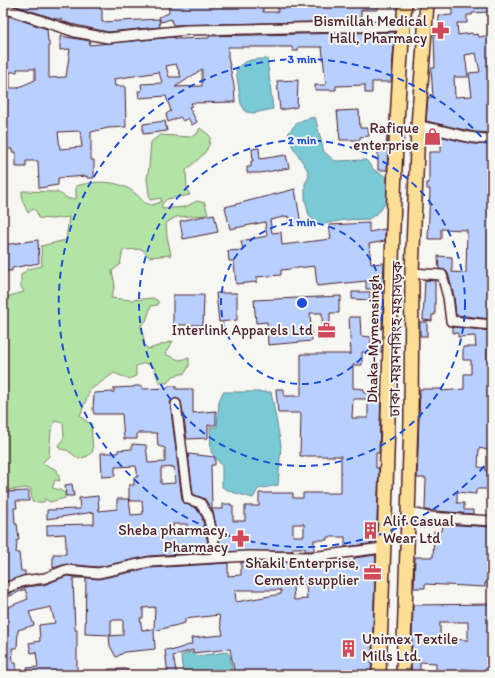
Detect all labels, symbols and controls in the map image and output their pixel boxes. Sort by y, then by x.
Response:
place label: Bismillah Medical Hall, Pharmacy [314,12,428,47]
pharmacy icon: Bismillah Medical Hall, Pharmacy [430,20,450,40]
text: 3 min [288,52,317,66]
place label: Rafique enterprise [353,119,419,154]
shop icon: Rafique enterprise [422,127,442,147]
text: 2 min [288,133,317,147]
text: 1 min [288,215,317,229]
street label: ঢাকা-ময়মনসিংহ মহাসড়ক [386,260,406,418]
street label: Dhaka-Mymensingh [363,275,383,403]
centre of rings [295,296,309,310]
office icon: Interlink Apparels Ltd [316,320,336,340]
place label: Interlink Apparels Ltd [171,321,314,339]
place label: Alif Casual Wear Ltd [383,512,455,547]
building icon: Alif Casual Wear Ltd [360,520,380,540]
place label: Sheba pharmacy, Pharmacy [118,521,228,556]
pharmacy icon: Sheba pharmacy, Pharmacy [231,529,251,549]
place label: Shakil Enterprise, Cement supplier [245,554,359,589]
office icon: Shakil Enterprise, Cement supplier [362,562,382,582]
place label: Unimex Textile Mills Ltd. [362,630,458,665]
building icon: Unimex Textile Mills Ltd. [339,638,359,658]

